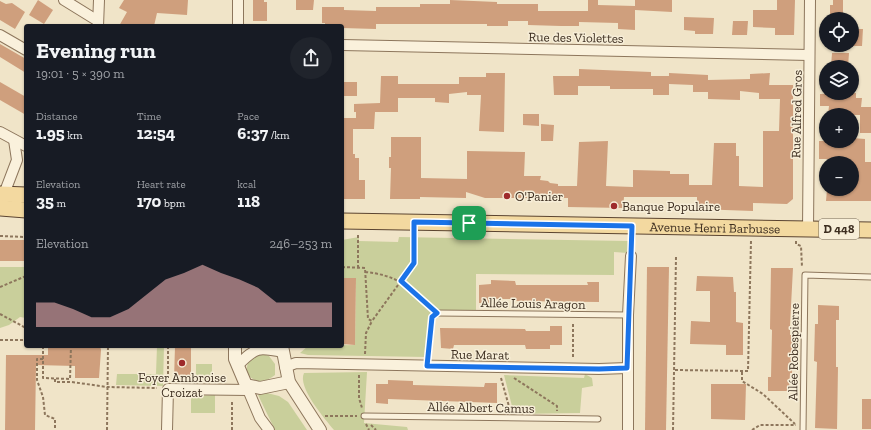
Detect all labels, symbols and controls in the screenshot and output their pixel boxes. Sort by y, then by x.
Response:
map controls [819,12,859,196]
button: locate [819,12,859,52]
street label: Rue des Violettes [528,29,624,46]
text: Evening run [36,37,156,64]
button: share [290,37,332,79]
button: layers [819,60,859,100]
text: 19:01 · 5 × 390 m [36,66,125,81]
street label: Rue Alfred Gros [788,69,805,158]
button: + [819,108,859,148]
text: Distance [36,110,78,123]
text: Time [137,110,161,123]
text: Pace [237,110,259,123]
text: 1.95 [36,123,65,143]
text: 12:54 [137,123,175,143]
text: 6:37 [237,123,268,143]
text: km [65,129,82,142]
text: /km [268,129,290,142]
button: − [819,156,859,196]
text: Elevation [36,178,80,191]
text: Heart rate [137,178,186,191]
text: kcal [237,178,256,191]
place label: O'Panier [515,189,563,204]
text: 35 [36,191,54,211]
text: 170 [137,191,161,211]
text: 118 [237,191,260,211]
marker: O'Panier [502,191,512,201]
text: m [54,197,66,210]
text: bpm [161,197,185,210]
place label: Banque Populaire [622,199,720,214]
marker: Banque Populaire [609,201,619,211]
pin [452,206,486,240]
icon: arrive [458,212,480,234]
street label: Avenue Henri Barbusse [649,219,780,236]
road number: D 448 [819,219,859,239]
text: Elevation [36,236,88,251]
text: 246–253 m [270,236,332,251]
street label: Allée Louis Aragon [480,295,586,312]
street label: Allée Robespierre [785,303,802,401]
street label: Rue Marat [451,346,510,363]
marker: Foyer Ambroise Croizat [177,358,187,368]
place label: Foyer Ambroise Croizat [138,370,226,400]
street label: Allée Albert Camus [427,399,535,416]

